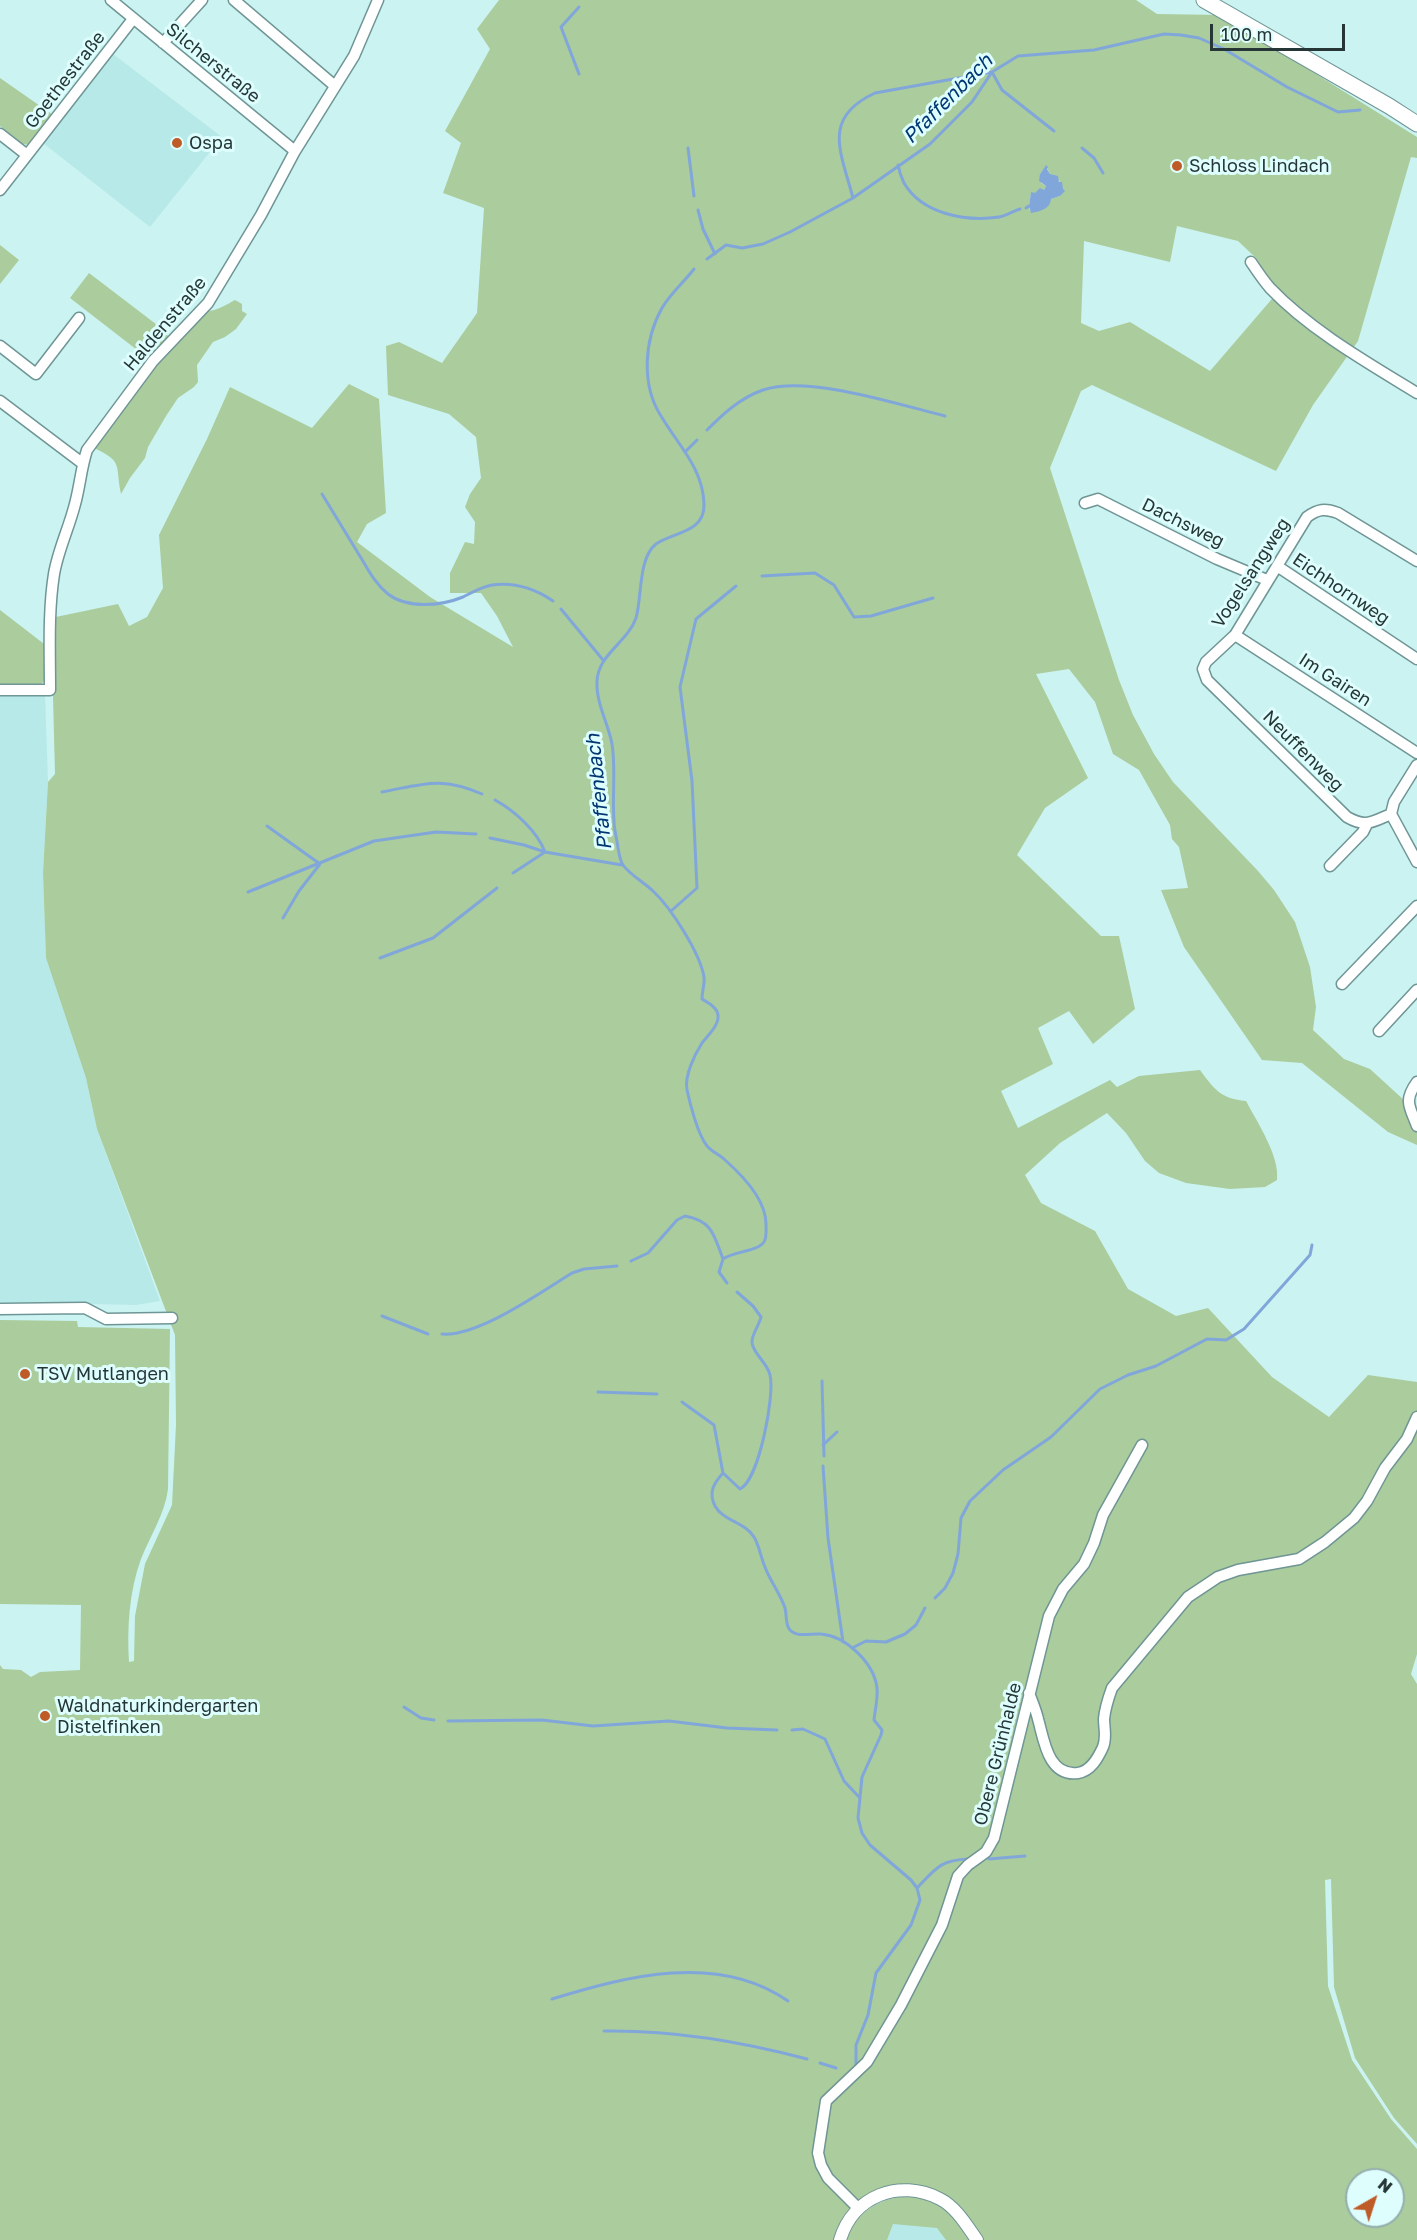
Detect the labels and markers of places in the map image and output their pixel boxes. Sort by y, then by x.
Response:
place label: Ospa [189,132,233,154]
marker: Ospa [170,136,184,150]
place label: Schloss Lindach [1189,155,1330,177]
marker: Schloss Lindach [1170,159,1184,173]
place label: TSV Mutlangen [37,1363,169,1385]
marker: TSV Mutlangen [18,1367,32,1381]
place label: Waldnaturkindergarten Distelfinken [57,1695,258,1738]
marker: Waldnaturkindergarten Distelfinken [38,1709,52,1723]

